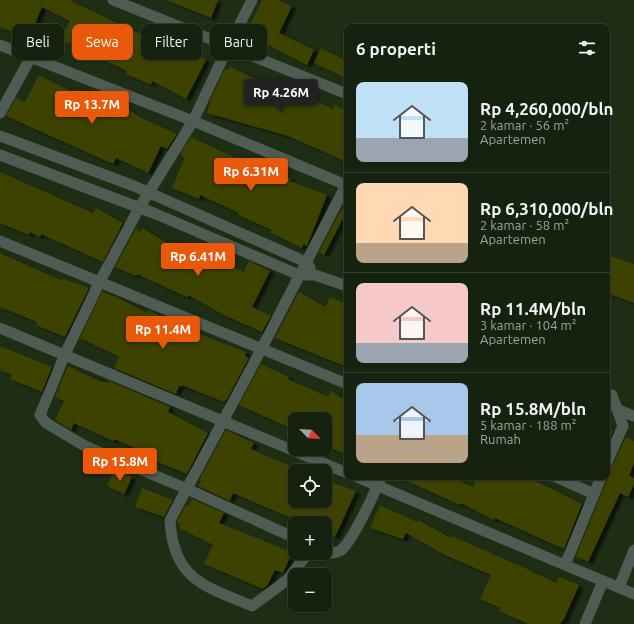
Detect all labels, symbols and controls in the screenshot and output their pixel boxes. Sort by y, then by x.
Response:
chip: Beli [12,24,64,60]
chip: Sewa [72,24,133,60]
chip: Filter [141,24,202,60]
chip: Baru [210,24,267,60]
icon: filters [576,37,598,59]
text: 6 properti [356,39,436,58]
pin: Rp 4.26M [240,79,322,113]
text: Rp 4.26M [253,85,309,99]
pin: Rp 13.7M [51,91,133,125]
text: Rp 13.7M [64,97,120,111]
icon: home [388,98,436,146]
text: Rp 4,260,000/bln [480,99,614,118]
text: 2 kamar · 56 m² [480,118,569,132]
text: Apartemen [480,132,546,146]
pin: Rp 6.31M [210,158,292,192]
text: Rp 6.31M [223,164,279,178]
icon: home [388,199,436,247]
text: Rp 6,310,000/bln [480,199,614,218]
text: 2 kamar · 58 m² [480,218,569,232]
text: Apartemen [480,232,546,246]
pin: Rp 6.41M [157,243,239,277]
text: Rp 6.41M [170,249,226,263]
icon: home [388,299,436,347]
text: Rp 11.4M/bln [480,299,586,318]
pin: Rp 11.4M [122,316,204,350]
text: 3 kamar · 104 m² [480,318,576,332]
text: Rp 11.4M [135,322,191,336]
text: Apartemen [480,332,546,346]
icon: home [388,399,436,447]
text: Rp 15.8M/bln [480,399,586,418]
north arrow [288,412,332,456]
map controls [288,412,332,612]
text: 5 kamar · 188 m² [480,418,576,432]
text: Rumah [480,432,521,446]
pin: Rp 15.8M [79,448,161,482]
text: Rp 15.8M [92,454,148,468]
button: locate [288,464,332,508]
button: + [288,516,332,560]
button: − [288,568,332,612]

